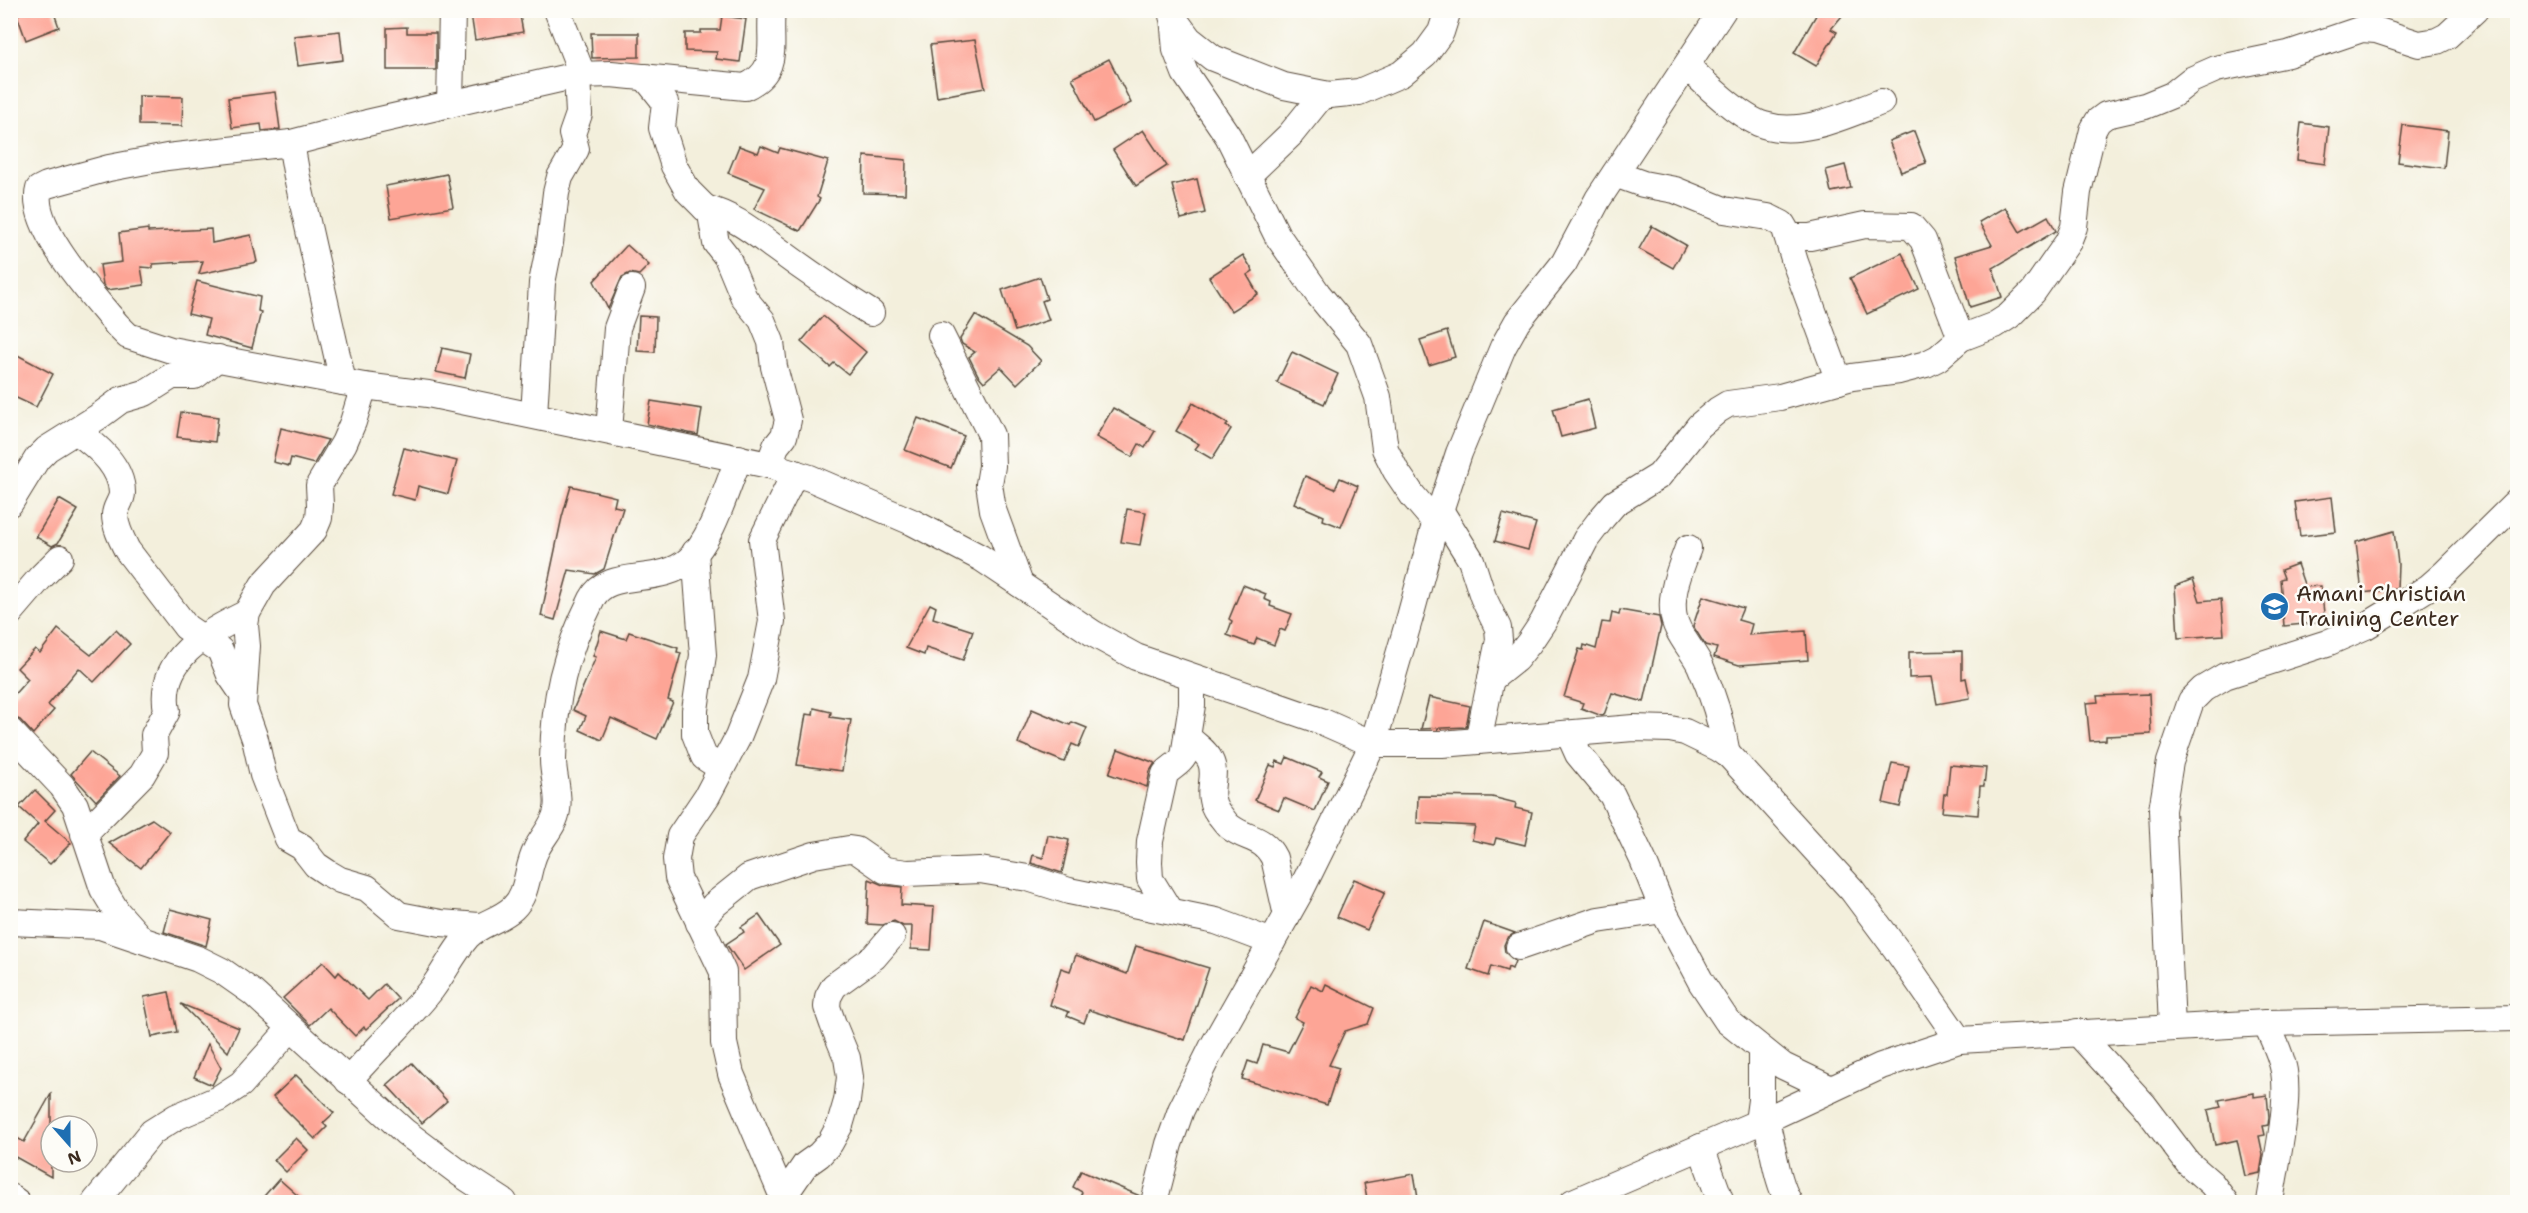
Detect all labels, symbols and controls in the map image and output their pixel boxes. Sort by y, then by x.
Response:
place label: Amani Christian Training Center [2296,579,2466,633]
school or university icon: Amani Christian Training Center [2259,590,2291,622]
north arrow [39,1114,99,1174]
text: N [65,1145,84,1170]

